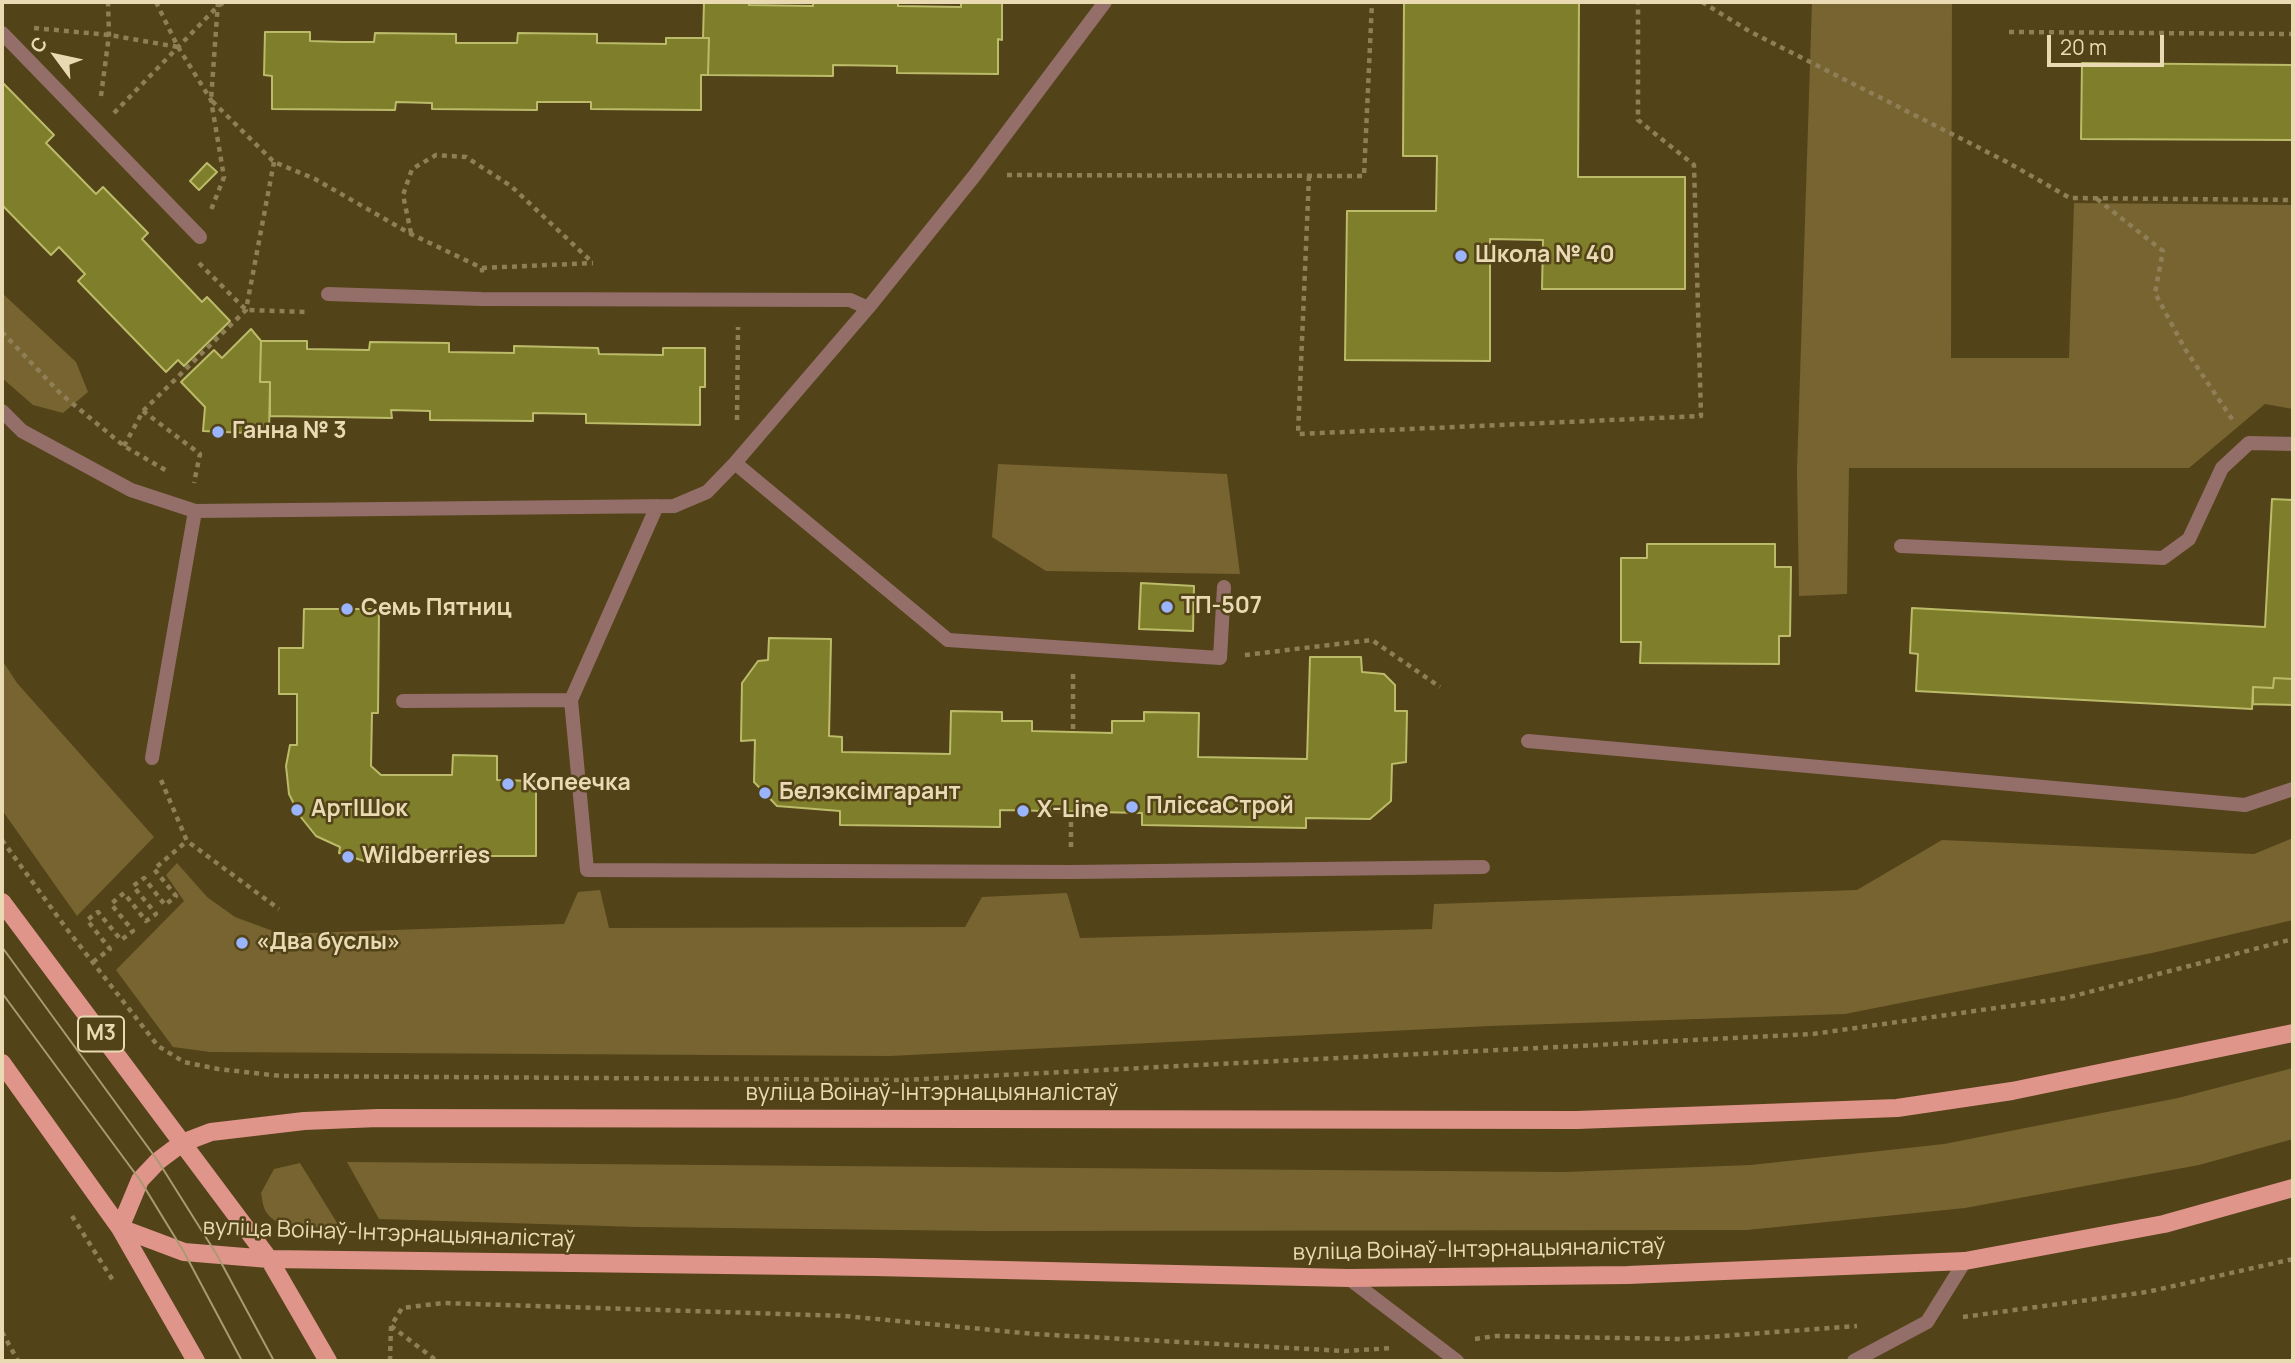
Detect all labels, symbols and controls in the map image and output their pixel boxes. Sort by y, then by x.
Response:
north arrow [21,21,91,91]
scale bar [2050,21,2167,65]
text: С [24,32,53,58]
text: 20 m [2060,33,2107,61]
place label: Школа № 40 [1475,242,1615,270]
marker: Школа № 40 [1453,248,1469,264]
place label: Ганна № 3 [232,418,347,446]
marker: Ганна № 3 [210,424,226,440]
place label: ТП-507 [1181,593,1262,621]
place label: Семь Пятниц [361,595,511,623]
marker: ТП-507 [1159,599,1175,615]
marker: Семь Пятниц [339,601,355,617]
place label: Копеечка [522,770,631,798]
marker: Копеечка [500,776,516,792]
place label: Белэксімгарант [779,779,961,807]
marker: Белэксімгарант [757,785,773,801]
place label: ПліссаСтрой [1146,793,1294,821]
place label: АртIШок [311,796,408,824]
place label: X-Line [1037,797,1108,825]
marker: ПліссаСтрой [1124,799,1140,815]
marker: АртIШок [289,802,305,818]
marker: X-Line [1015,803,1031,819]
place label: Wildberries [362,843,490,871]
marker: Wildberries [340,849,356,865]
place label: «Два буслы» [256,929,400,957]
marker: «Два буслы» [234,935,250,951]
road number: М3 [78,1016,124,1052]
street label: вуліца Воінаў-Інтэрнацыяналістаў [746,1080,1118,1108]
street label: вуліца Воінаў-Інтэрнацыяналістаў [202,1214,576,1254]
street label: вуліца Воінаў-Інтэрнацыяналістаў [1292,1233,1666,1267]

